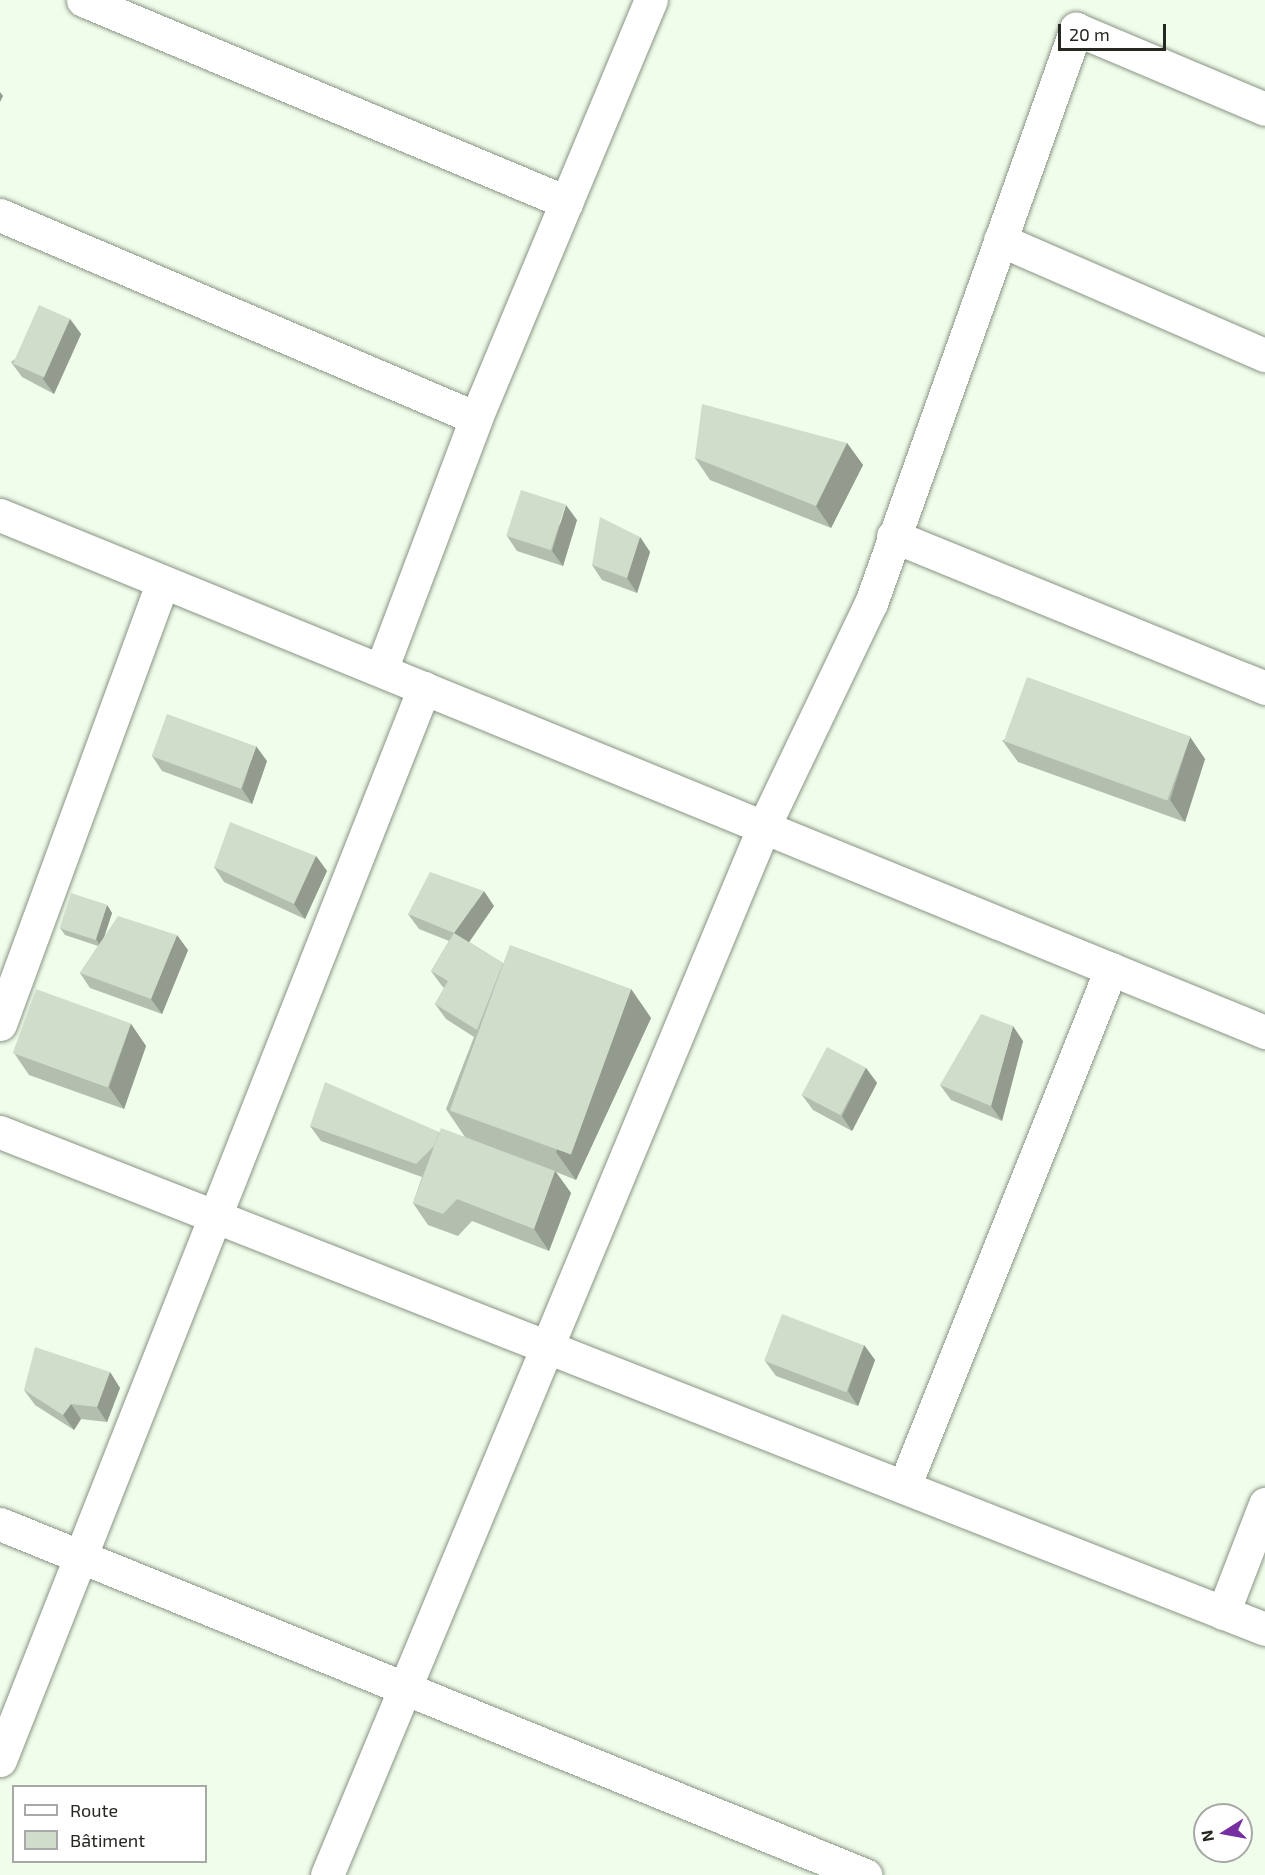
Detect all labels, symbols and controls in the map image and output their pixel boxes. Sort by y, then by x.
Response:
scale bar [1061,12,1169,50]
text: 20 m [1069,23,1110,45]
legend [12,1785,207,1863]
text: Route [70,1799,118,1821]
north arrow [1193,1803,1253,1863]
text: Bâtiment [70,1829,145,1851]
text: N [1196,1829,1217,1844]

